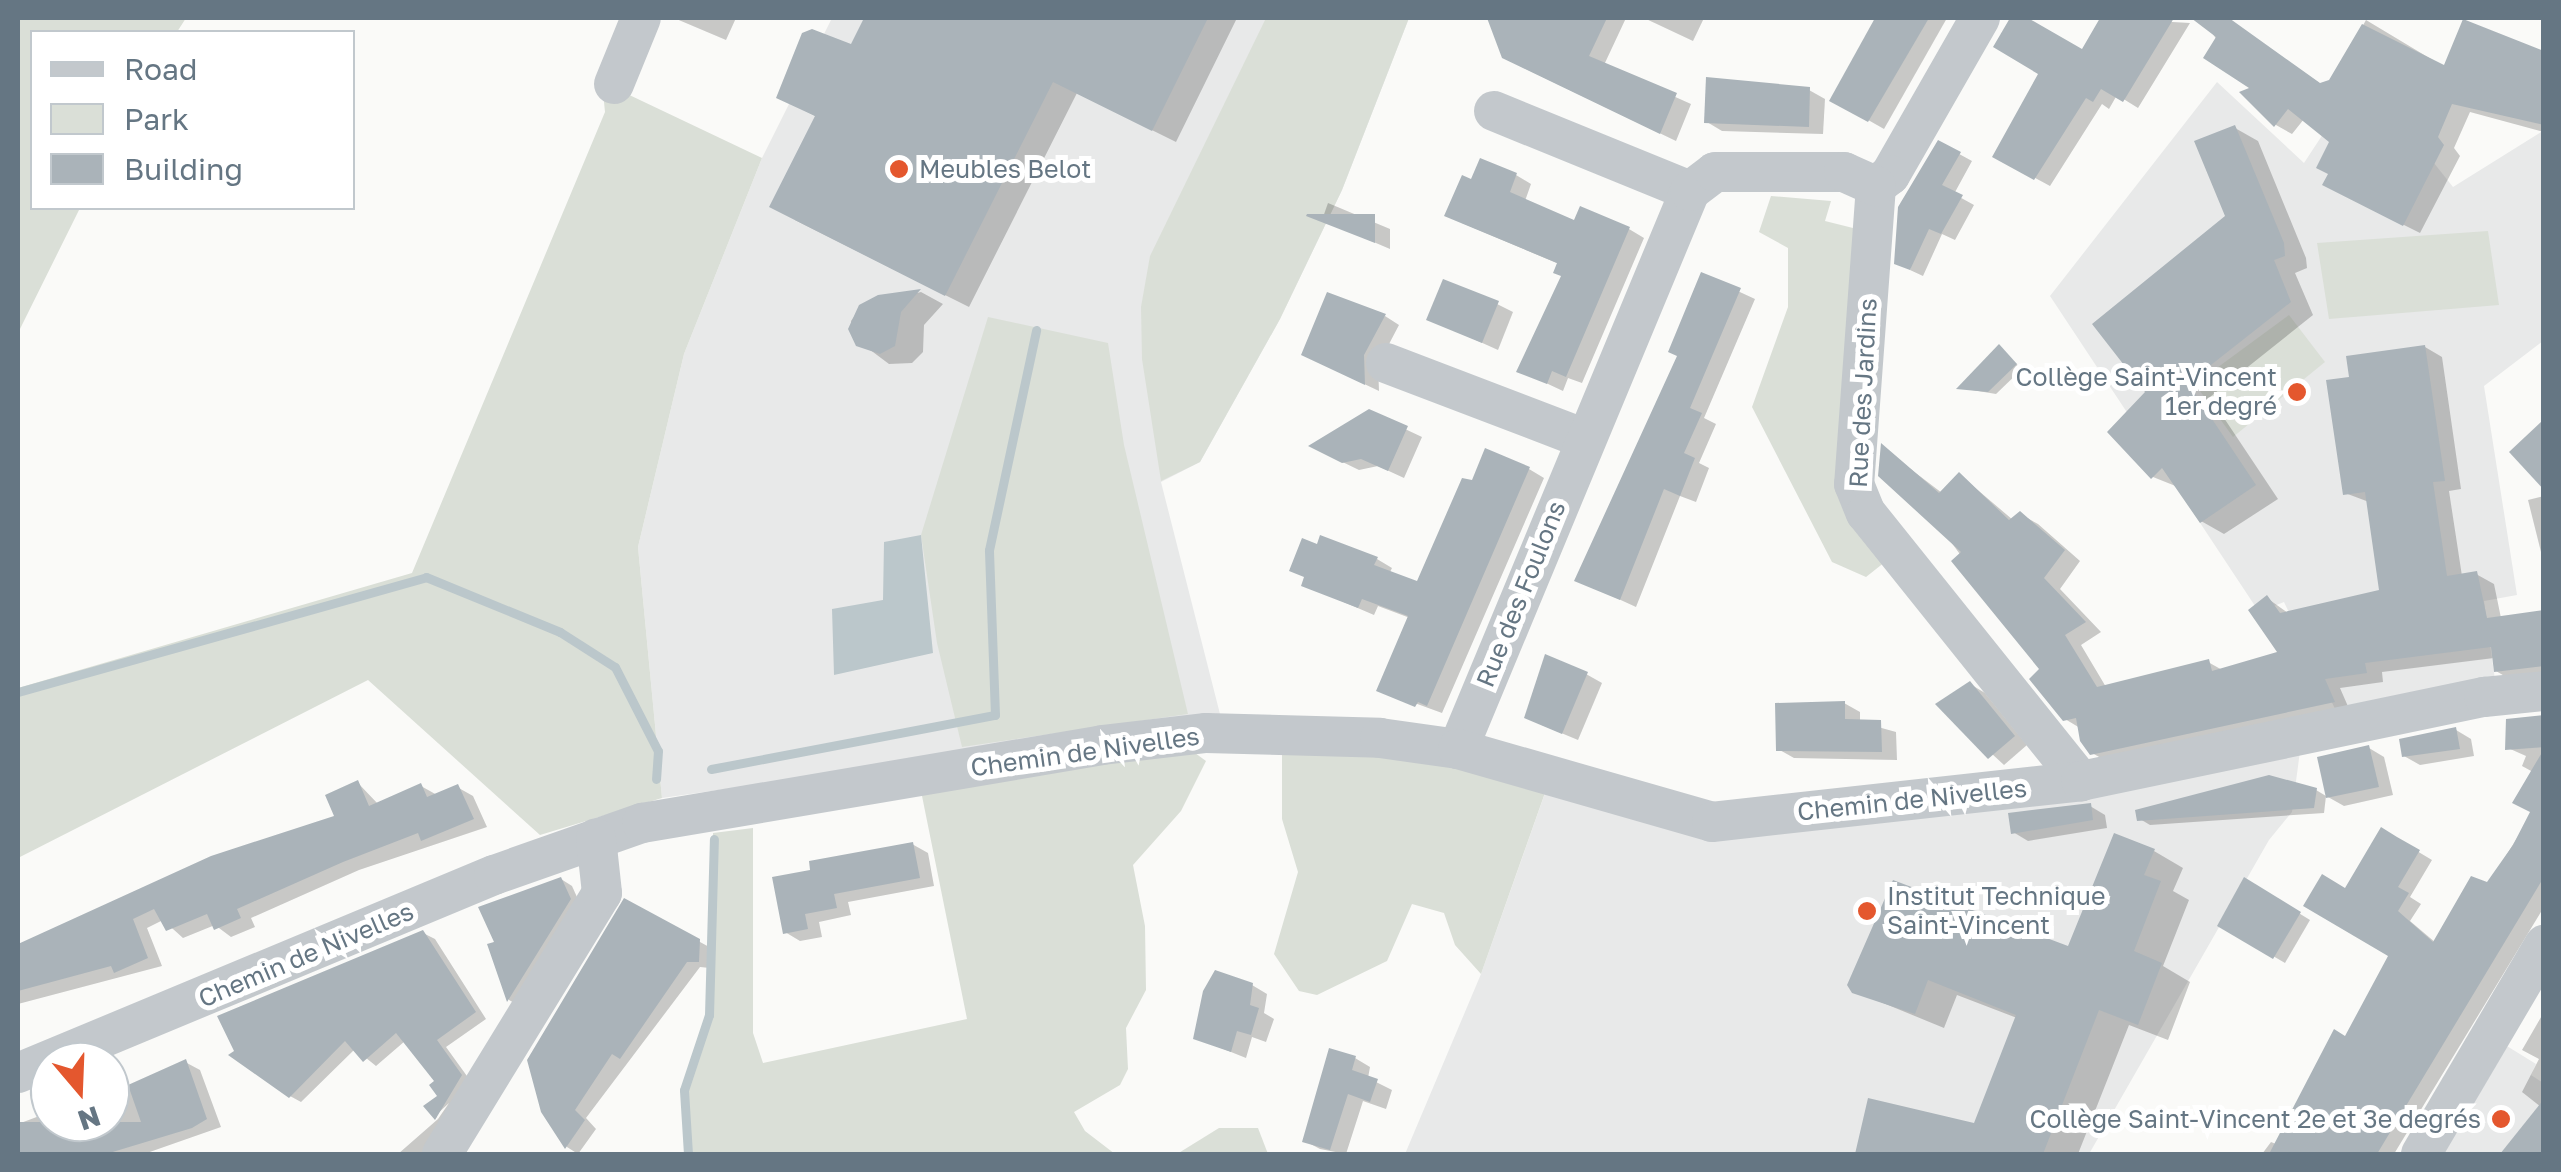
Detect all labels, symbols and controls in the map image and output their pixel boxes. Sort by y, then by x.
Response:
legend [30,30,355,210]
text: Road [124,51,198,87]
text: Park [124,101,189,137]
text: Building [124,151,243,187]
place label: Meubles Belot [919,154,1091,184]
marker: Meubles Belot [888,158,910,180]
street label: Rue des Jardins [1843,297,1883,489]
place label: Collège Saint-Vincent 1er degré [2016,363,2277,422]
marker: Collège Saint-Vincent 1er degré [2286,381,2308,403]
street label: Rue des Foulons [1470,497,1572,691]
street label: Chemin de Nivelles [969,721,1201,783]
street label: Chemin de Nivelles [1796,773,2028,827]
place label: Institut Technique Saint-Vincent [1887,882,2105,941]
street label: Chemin de Nivelles [194,896,418,1014]
marker: Institut Technique Saint-Vincent [1856,900,1878,922]
north arrow [30,1042,130,1142]
text: N [74,1100,105,1138]
place label: Collège Saint-Vincent 2e et 3e degrés [2029,1104,2481,1134]
marker: Collège Saint-Vincent 2e et 3e degrés [2490,1108,2512,1130]

